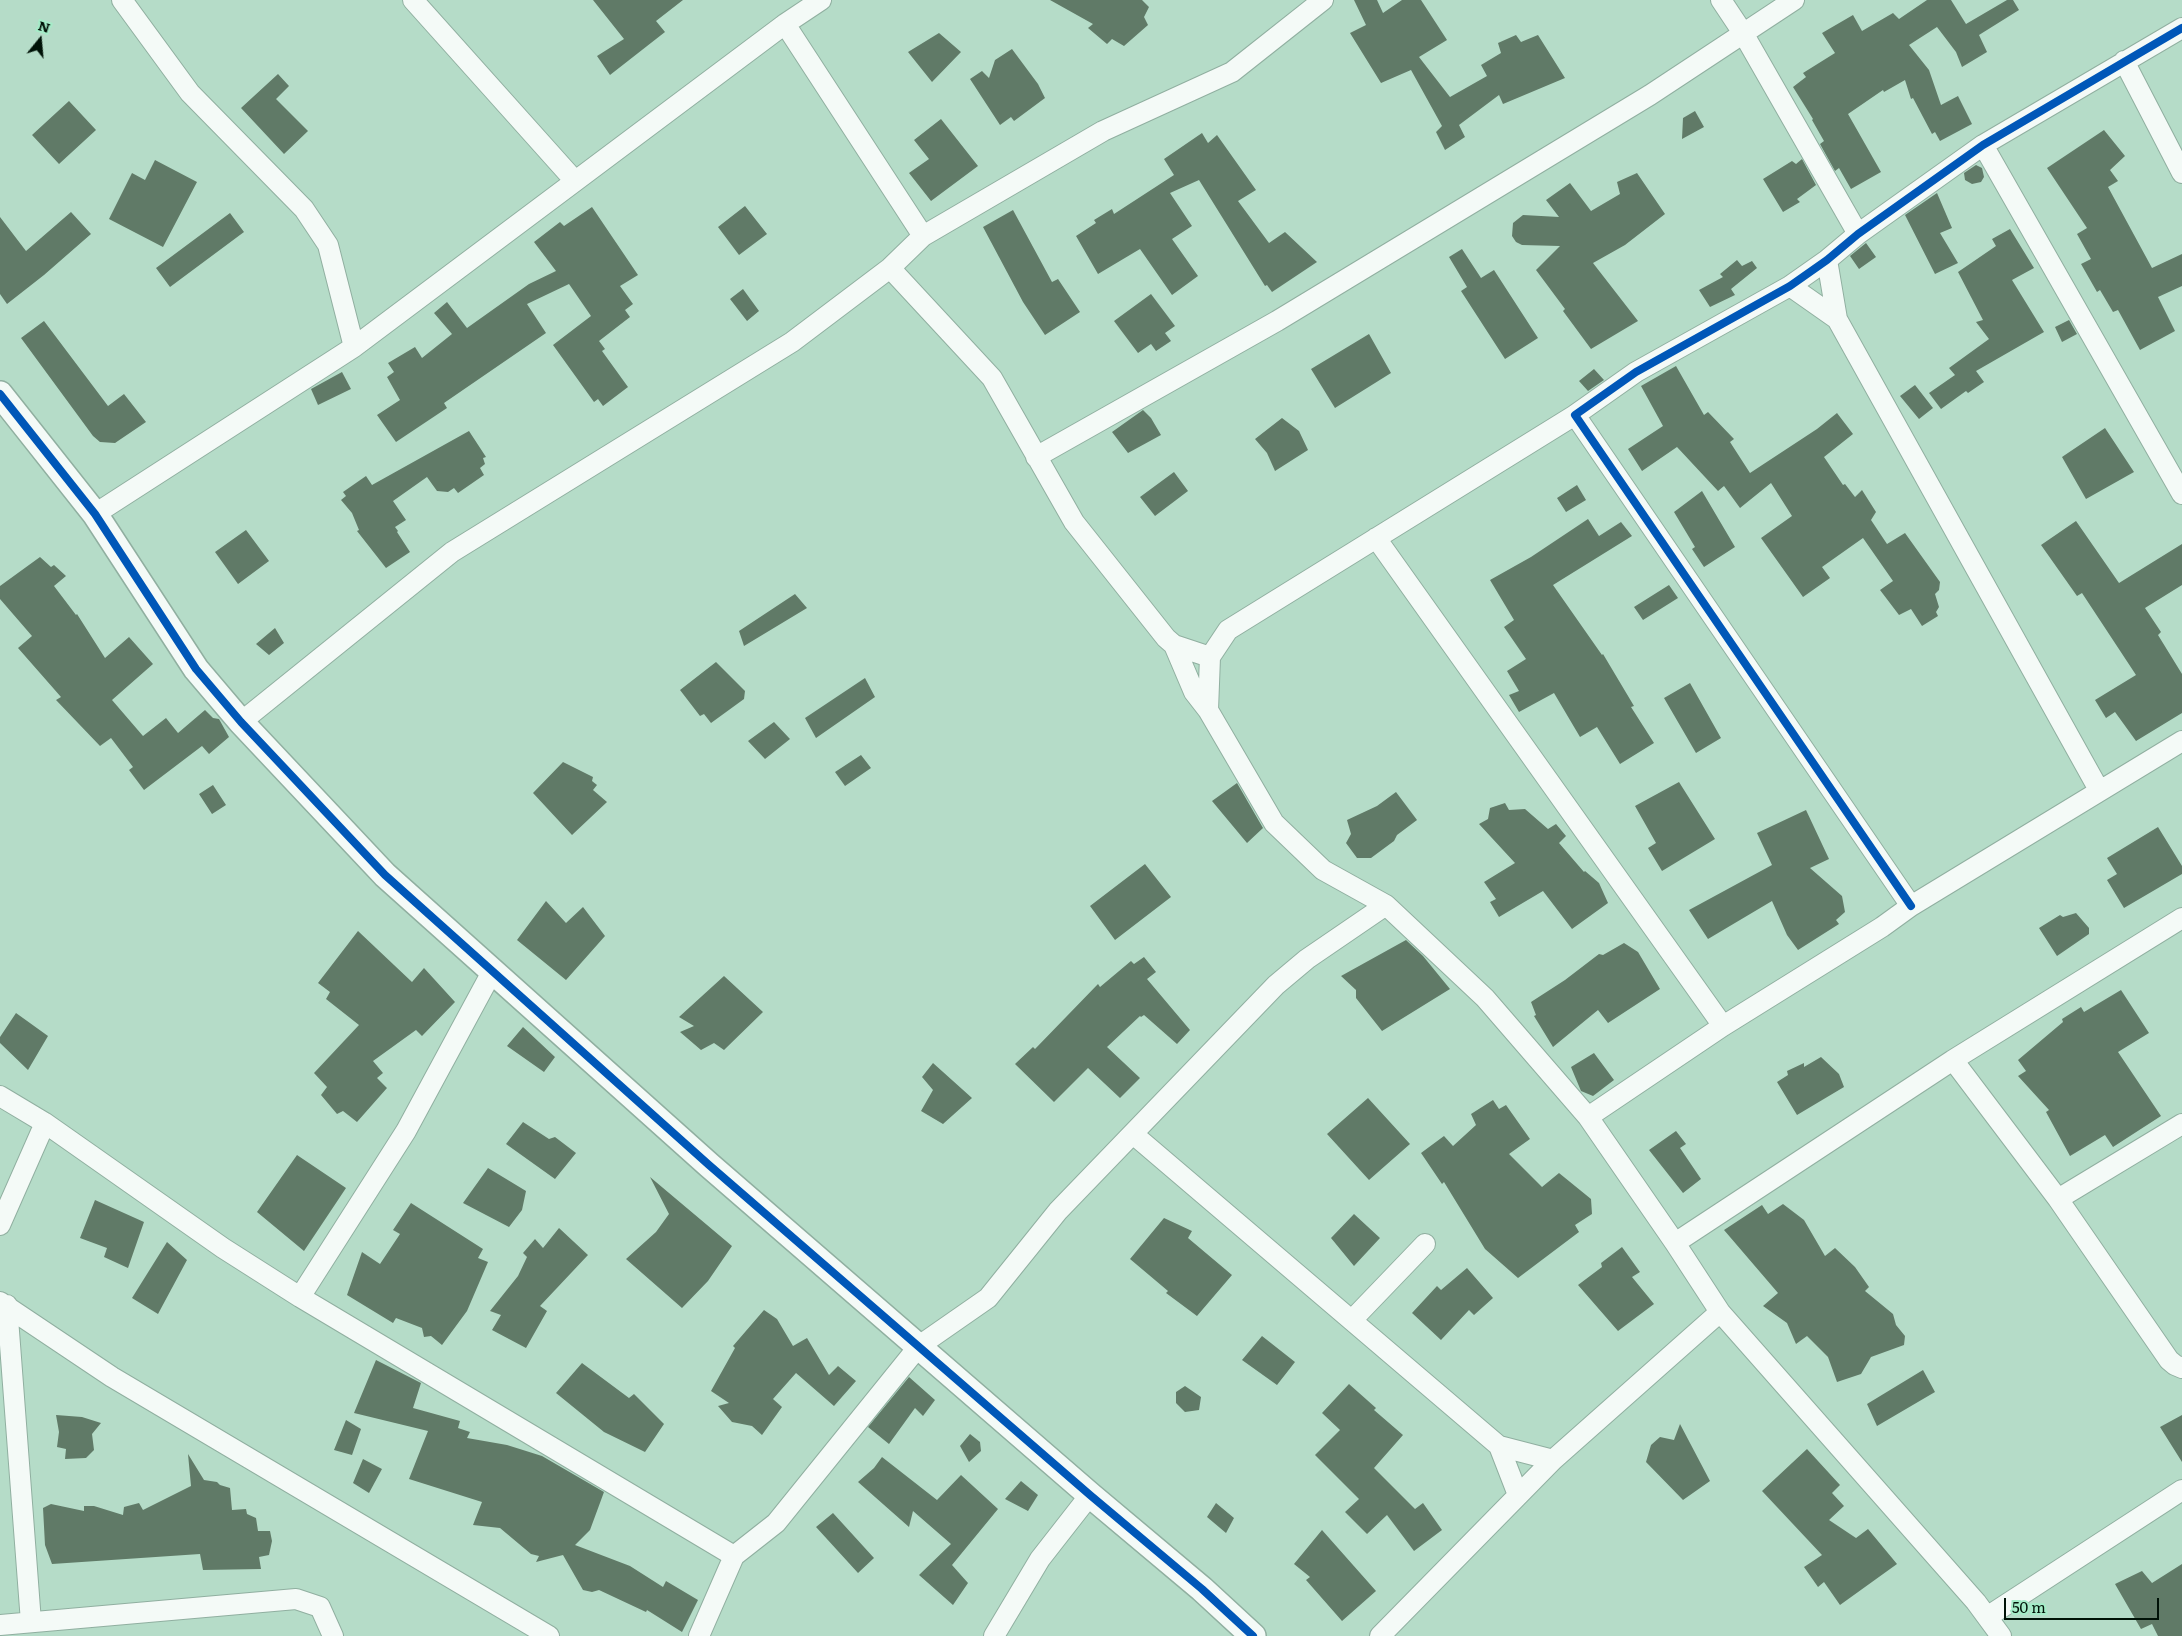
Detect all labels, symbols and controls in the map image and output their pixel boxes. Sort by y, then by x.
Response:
text: N [36,14,53,37]
north arrow [15,15,65,65]
scale bar [2007,1588,2162,1620]
text: 50 m [2012,1595,2046,1618]

